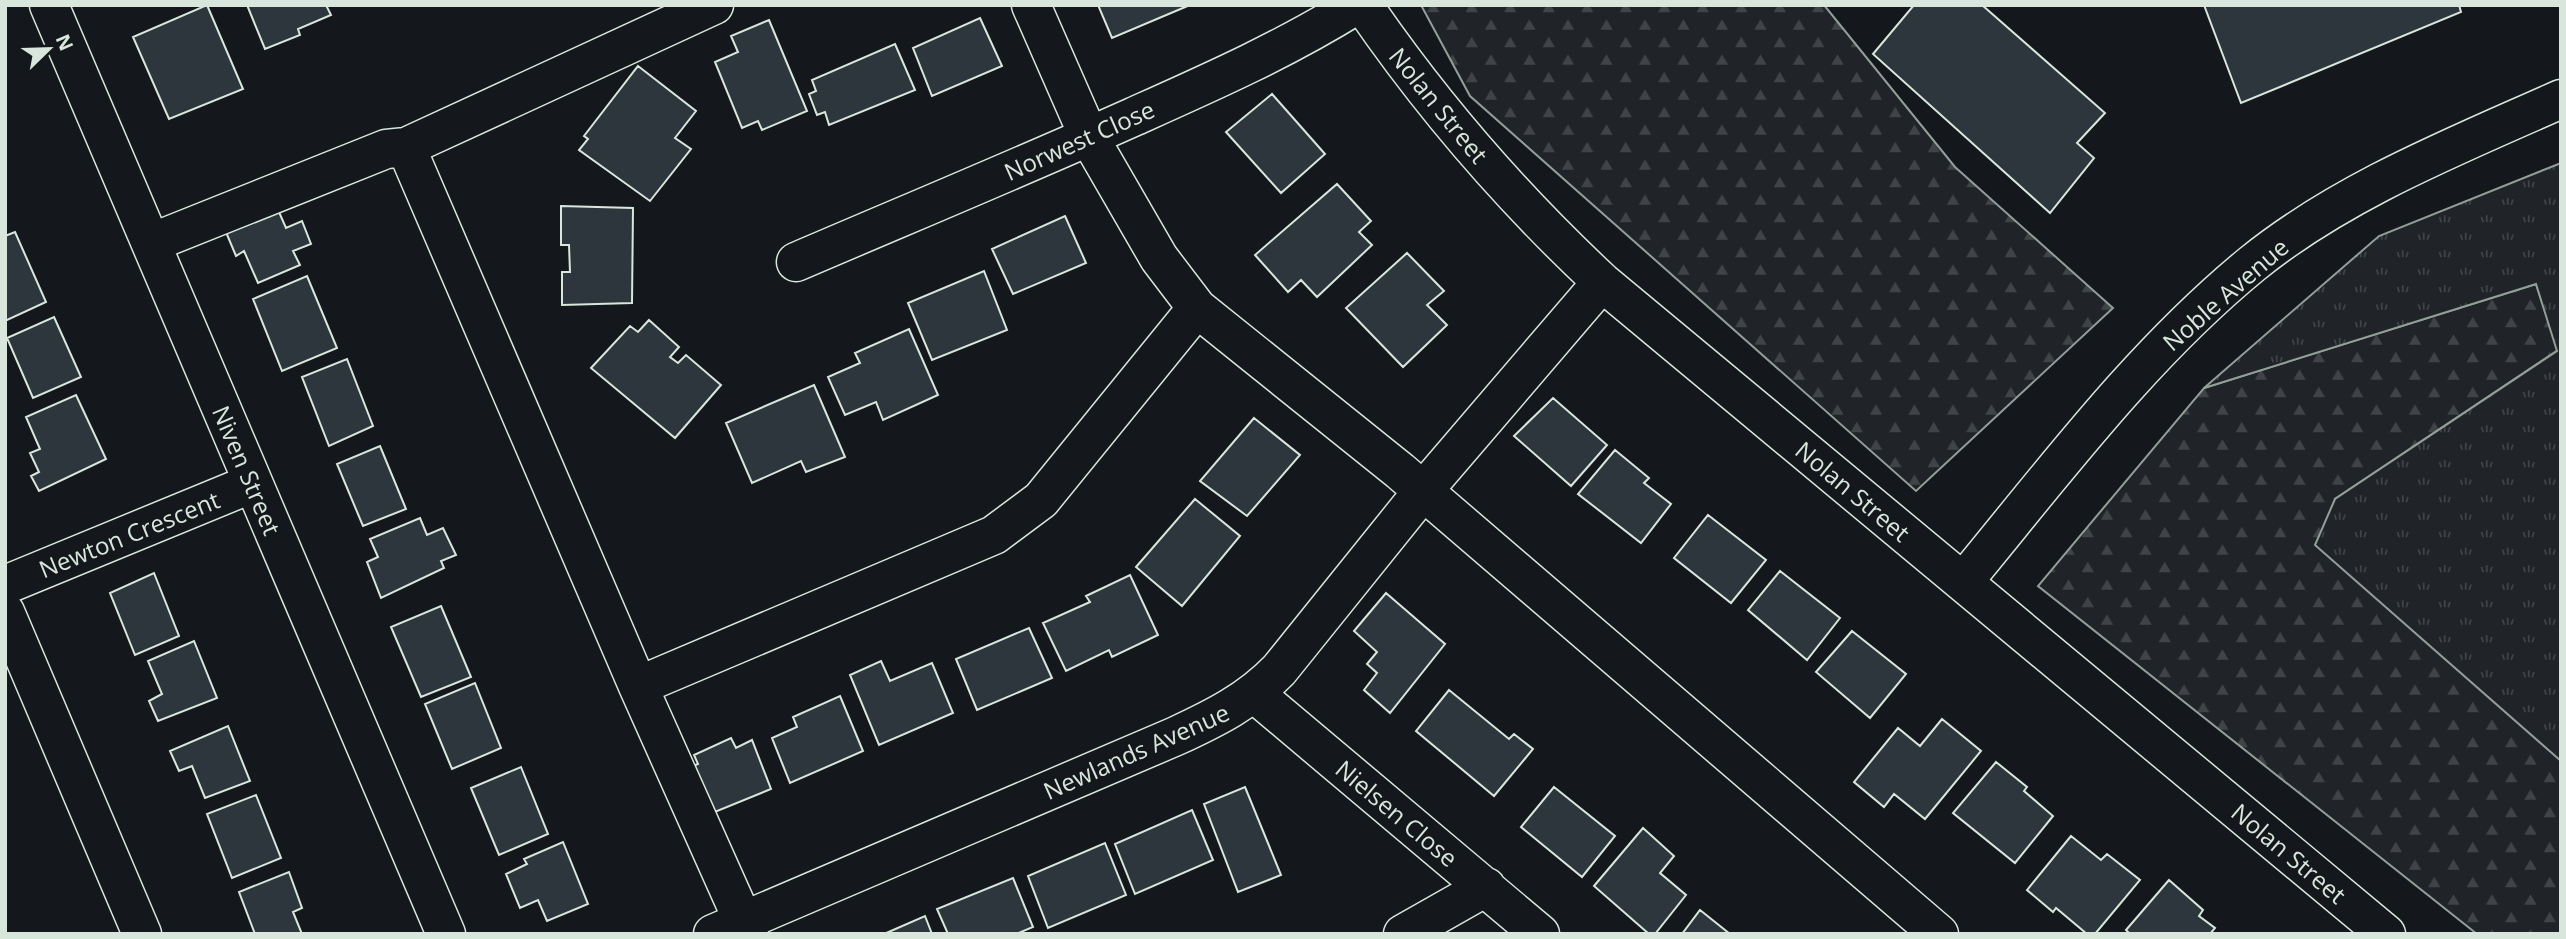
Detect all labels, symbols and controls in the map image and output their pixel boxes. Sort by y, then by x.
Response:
north arrow [14,14,84,84]
text: N [50,30,80,55]
street label: Nolan Street [1382,40,1496,170]
street label: Norwest Close [999,92,1159,188]
street label: Noble Avenue [2155,230,2295,358]
street label: Niven Street [205,400,289,540]
street label: Nolan Street [1789,433,1917,549]
street label: Newton Crescent [34,483,224,585]
street label: Newlands Avenue [1038,695,1234,807]
street label: Nielsen Close [1329,752,1465,874]
street label: Nolan Street [2225,795,2353,911]

